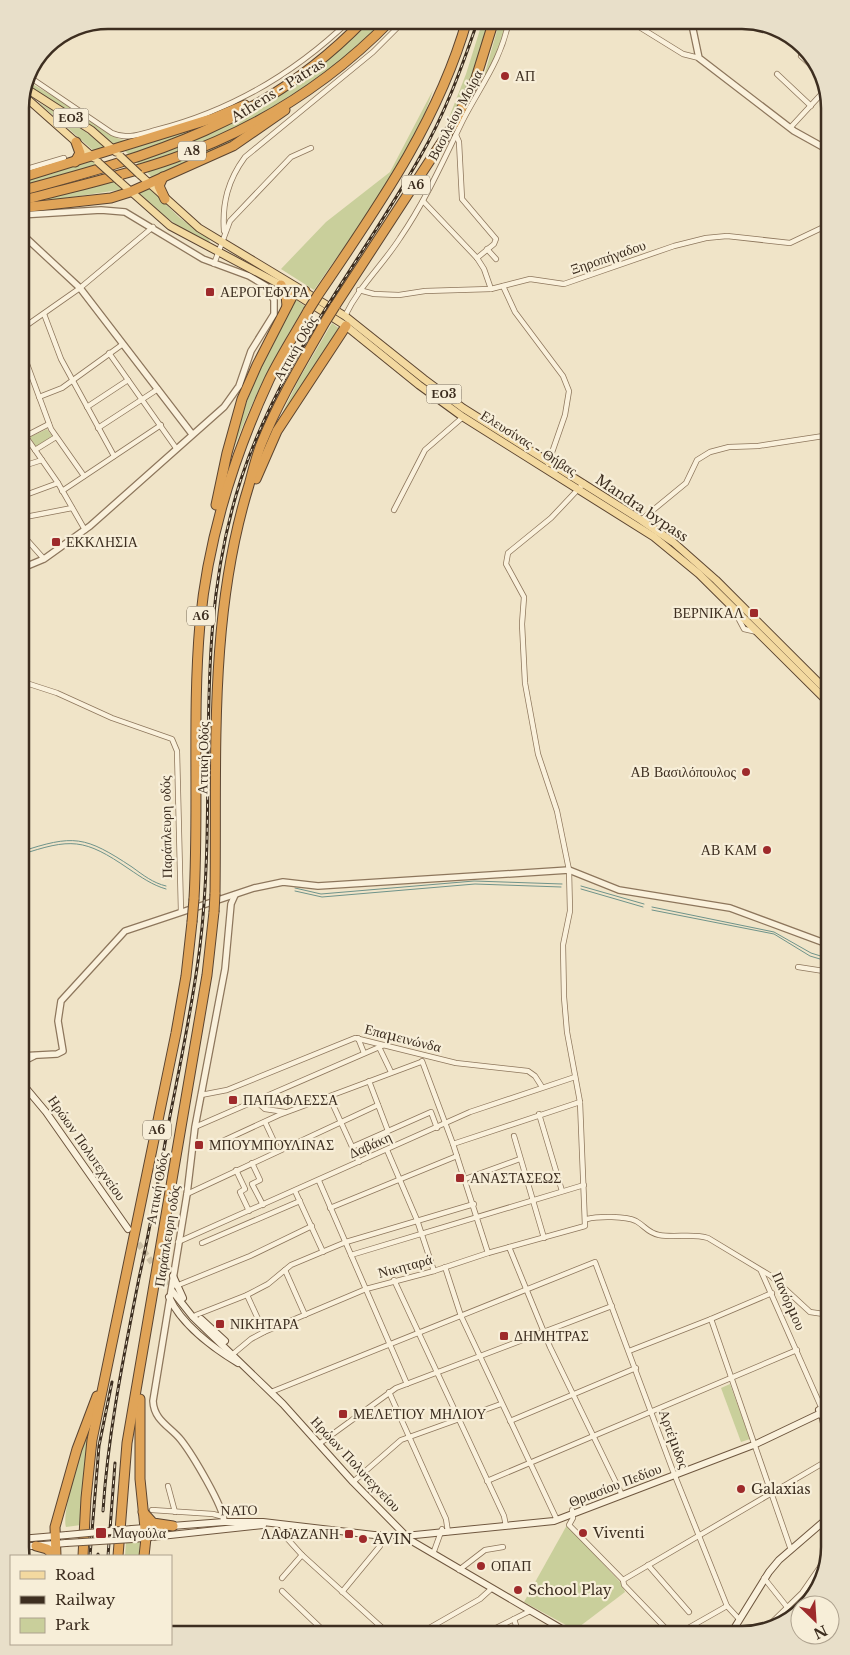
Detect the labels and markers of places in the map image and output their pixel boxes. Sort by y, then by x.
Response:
place label: ΑΠ [515,67,535,85]
marker: ΑΠ [499,70,511,82]
place label: ΑΕΡΟΓΕΦΥΡΑ [220,283,310,301]
marker: ΑΕΡΟΓΕΦΥΡΑ [204,286,216,298]
place label: ΕΚΚΛΗΣΙΑ [66,533,139,551]
marker: ΕΚΚΛΗΣΙΑ [50,536,62,548]
place label: ΒΕΡΝΙΚΑΛ [673,604,745,622]
marker: ΒΕΡΝΙΚΑΛ [748,607,760,619]
place label: ΑΒ Βασιλόπουλος [630,763,736,781]
marker: ΑΒ Βασιλόπουλος [740,766,752,778]
place label: ΑΒ ΚΑΜ [701,841,758,859]
marker: ΑΒ ΚΑΜ [761,844,773,856]
place label: ΠΑΠΑΦΛΕΣΣΑ [243,1091,339,1109]
marker: ΠΑΠΑΦΛΕΣΣΑ [227,1094,239,1106]
place label: ΜΠΟΥΜΠΟΥΛΙΝΑΣ [209,1136,334,1154]
marker: ΜΠΟΥΜΠΟΥΛΙΝΑΣ [193,1139,205,1151]
place label: ΑΝΑΣΤΑΣΕΩΣ [470,1169,561,1187]
marker: ΑΝΑΣΤΑΣΕΩΣ [454,1172,466,1184]
place label: ΝΙΚΗΤΑΡΑ [230,1315,300,1333]
marker: ΝΙΚΗΤΑΡΑ [214,1318,226,1330]
place label: ΔΗΜΗΤΡΑΣ [514,1327,589,1345]
marker: ΔΗΜΗΤΡΑΣ [498,1330,510,1342]
place label: ΜΕΛΕΤΙΟΥ ΜΗΛΙΟΥ [353,1405,486,1423]
marker: ΜΕΛΕΤΙΟΥ ΜΗΛΙΟΥ [337,1408,349,1420]
place label: Galaxias [751,1480,811,1498]
marker: Galaxias [735,1483,747,1495]
place label: Μαγούλα [112,1524,167,1542]
place label: Viventi [592,1524,645,1542]
place label: ΛΑΦΑΖΑΝΗ [261,1525,339,1543]
marker: Μαγούλα [94,1526,108,1540]
marker: Viventi [577,1527,589,1539]
marker: ΛΑΦΑΖΑΝΗ [343,1528,355,1540]
place label: AVIN [372,1530,413,1548]
marker: AVIN [357,1533,369,1545]
place label: ΟΠΑΠ [491,1557,531,1575]
marker: ΟΠΑΠ [475,1560,487,1572]
place label: School Play [528,1581,612,1599]
marker: School Play [512,1584,524,1596]

